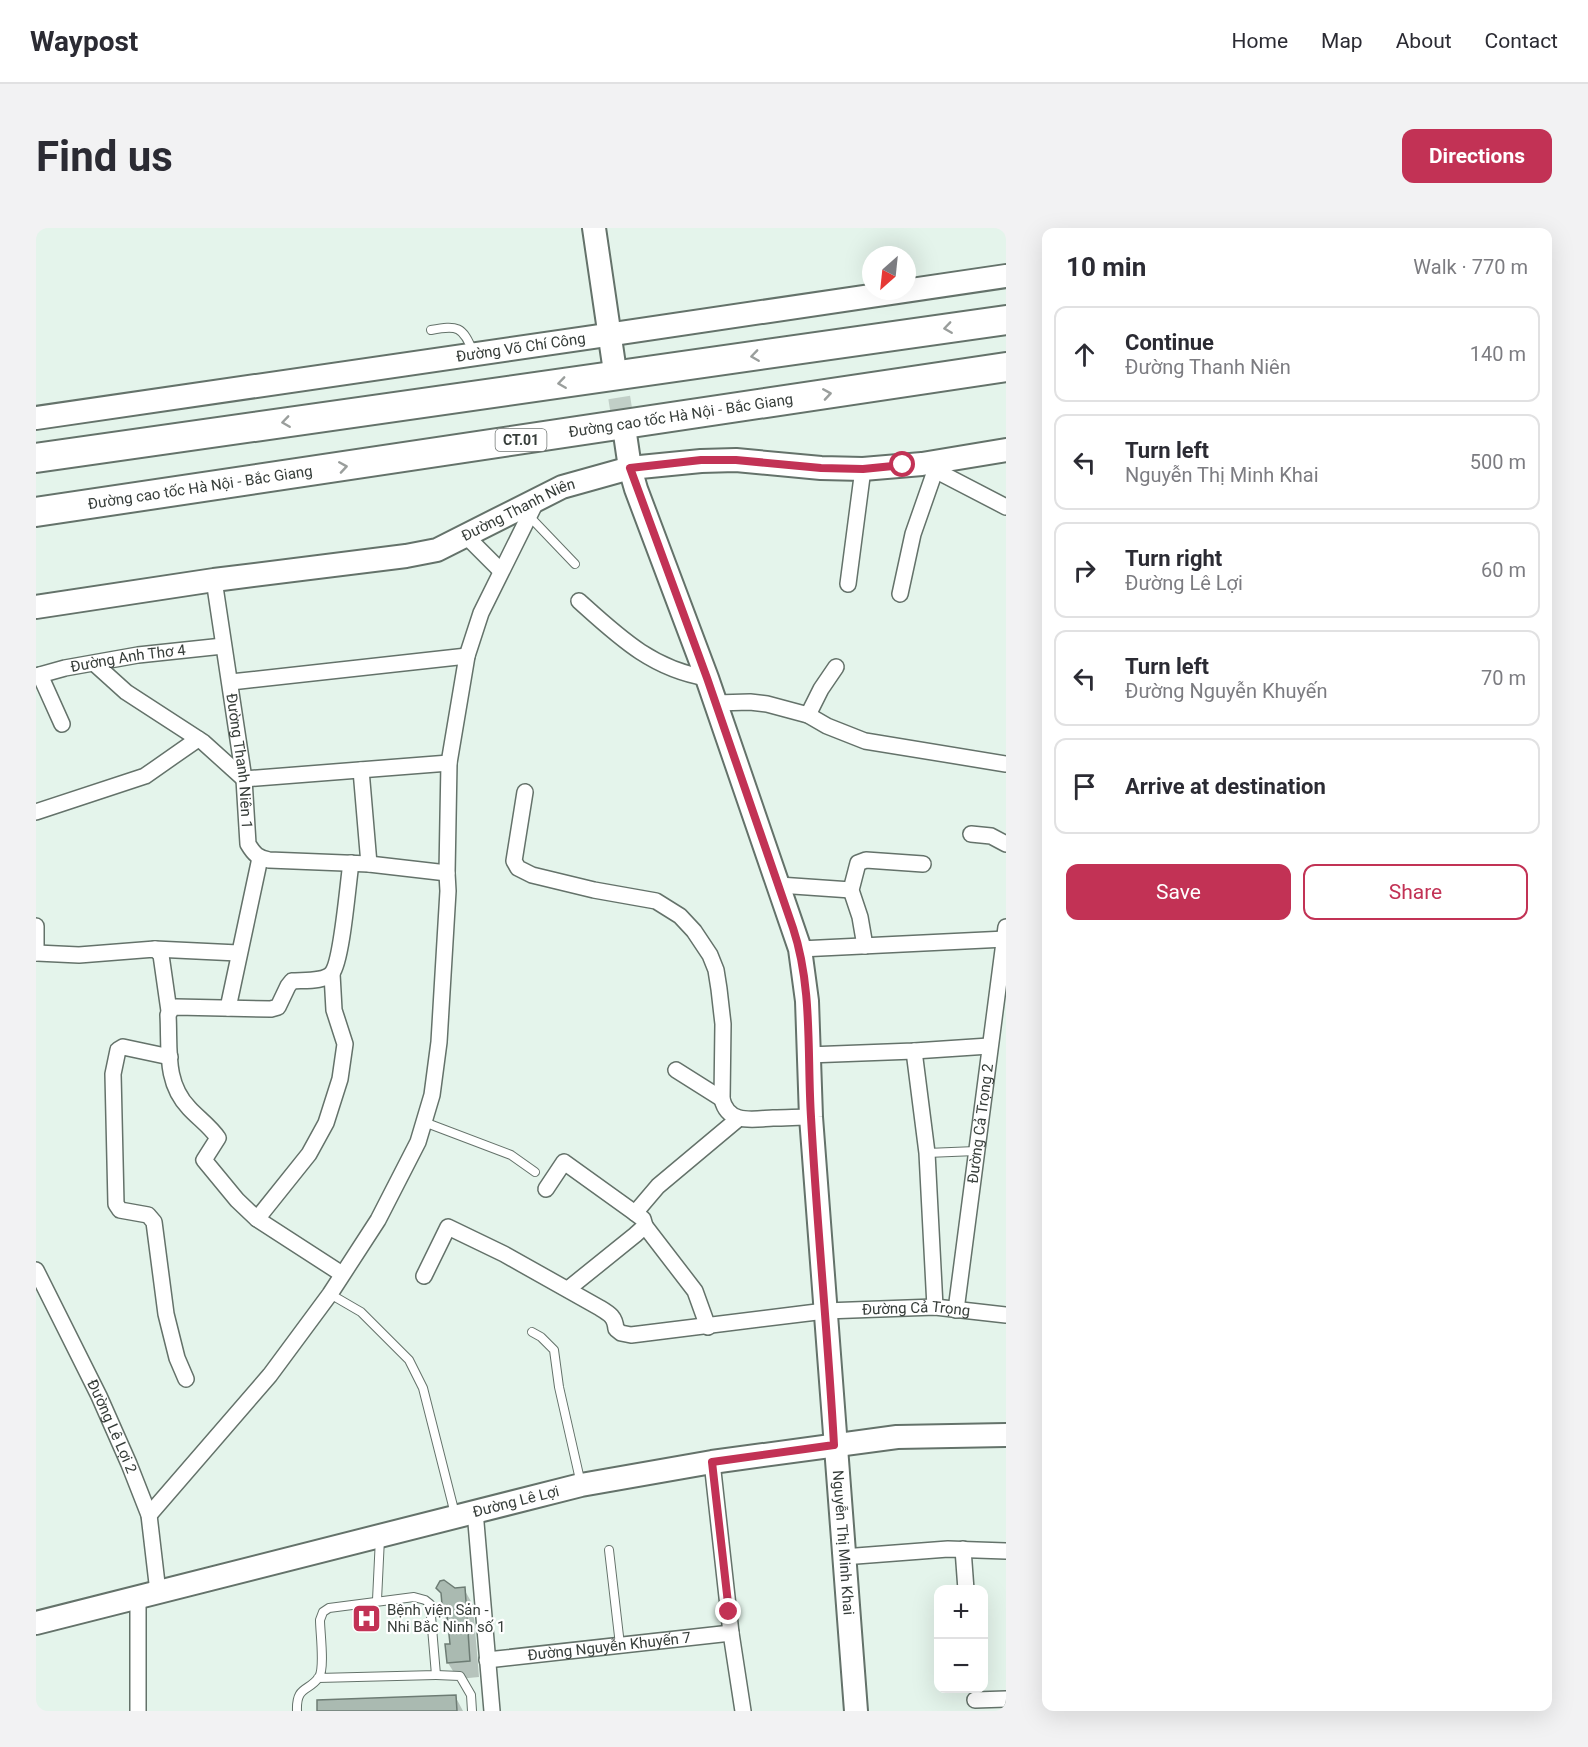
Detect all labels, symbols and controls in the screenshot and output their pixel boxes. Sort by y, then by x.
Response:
text: Waypost [30,25,138,58]
text: Home [1232,29,1288,53]
text: Map [1321,29,1363,53]
text: About [1396,29,1452,53]
text: Contact [1485,29,1558,53]
button: Directions [1402,129,1552,183]
text: Find us [36,132,173,181]
north arrow [862,246,916,300]
text: 10 min [1066,252,1146,282]
text: Walk · 770 m [1413,255,1528,279]
one-way arrow [943,322,953,334]
street label: Đường Võ Chí Công [455,329,587,366]
text: Continue [1125,330,1214,355]
icon: ahead [1068,338,1101,371]
text: 140 m [1470,342,1526,366]
one-way arrow [750,349,760,361]
text: Đường Thanh Niên [1125,355,1291,379]
one-way arrow [557,376,566,388]
one-way arrow [822,389,831,401]
street label: Đường cao tốc Hà Nội - Bắc Giang [567,390,794,441]
one-way arrow [281,415,290,427]
road number: CT.01 [496,429,546,451]
text: Turn left [1125,438,1209,463]
icon: left [1068,446,1101,479]
text: 500 m [1470,450,1526,474]
route start [889,451,915,477]
one-way arrow [338,461,348,473]
street label: Đường cao tốc Hà Nội - Bắc Giang [87,462,314,513]
text: Nguyễn Thị Minh Khai [1125,463,1319,487]
street label: Đường Thanh Niên [459,475,577,545]
text: Turn right [1125,546,1222,571]
icon: right [1068,554,1101,587]
text: 60 m [1481,558,1526,582]
text: Đường Lê Lợi [1125,571,1243,595]
street label: Đường Anh Thơ 4 [69,641,187,676]
text: Turn left [1125,654,1209,679]
icon: left [1068,662,1101,695]
text: 70 m [1481,666,1526,690]
text: Đường Nguyễn Khuyến [1125,679,1328,703]
street label: Đường Thanh Niên 1 [222,692,256,830]
icon: arrive [1068,770,1101,803]
text: Arrive at destination [1125,774,1326,799]
button: Save [1066,864,1291,920]
button: Share [1303,864,1528,920]
street label: Đường Cả Trọng 2 [964,1063,997,1185]
street label: Đường Cả Trọng [862,1298,971,1320]
street label: Đường Lê Lợi 2 [83,1377,141,1476]
street label: Nguyễn Thị Minh Khai [829,1469,858,1616]
street label: Đường Lê Lợi [471,1482,561,1521]
map controls [934,1585,988,1693]
button: + [934,1585,988,1639]
route end [715,1598,741,1624]
place label: Bệnh viện Sản - Nhi Bắc Ninh số 1 [387,1601,505,1636]
hospital icon: Bệnh viện Sản - Nhi Bắc Ninh số 1 [350,1603,382,1635]
street label: Đường Nguyễn Khuyến 7 [527,1628,692,1664]
button: − [934,1639,988,1693]

